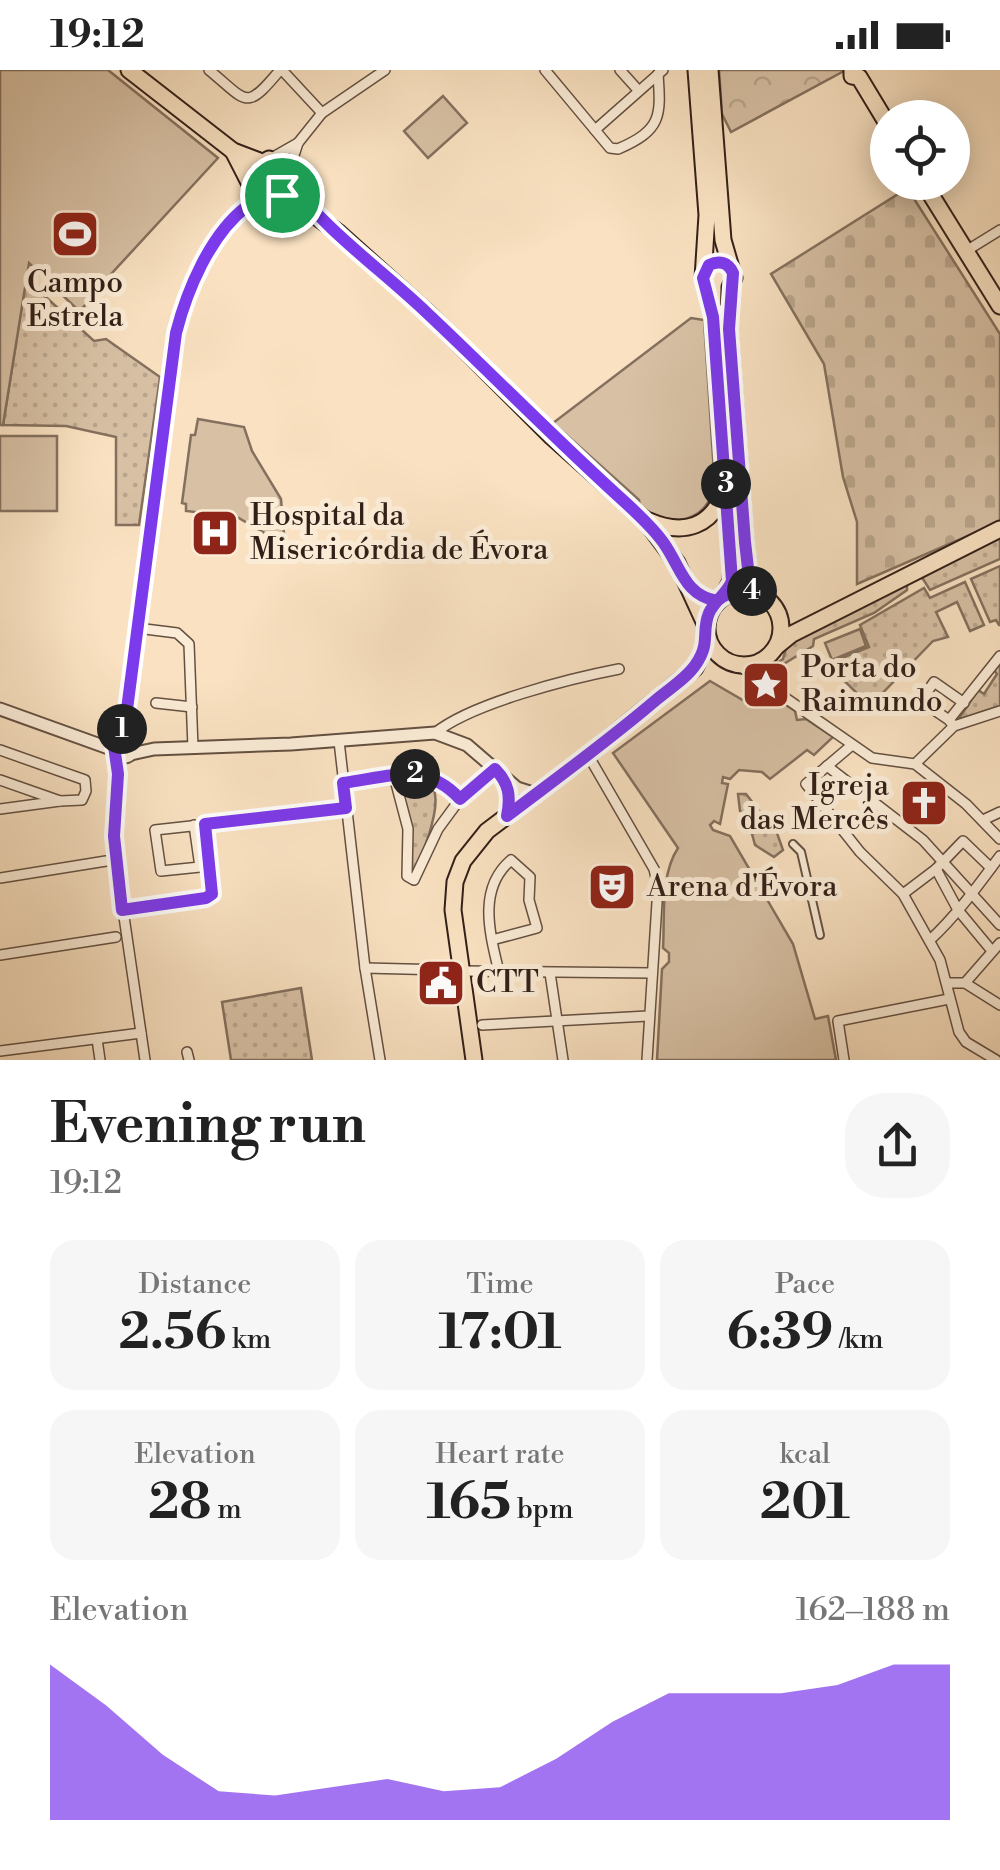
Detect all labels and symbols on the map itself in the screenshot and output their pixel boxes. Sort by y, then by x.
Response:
pin [240,153,325,238]
sports icon: Campo Estrela [49,208,101,260]
place label: Campo Estrela [27,264,124,336]
pin: 3 [701,459,751,509]
place label: Hospital da Misericórdia de Évora [250,497,549,569]
hospital icon: Hospital da Misericórdia de Évora [189,507,241,559]
pin: 4 [727,566,777,616]
place label: Porta do Raimundo [801,649,943,721]
place icon: Porta do Raimundo [740,659,792,711]
pin: 1 [97,704,147,754]
pin: 2 [390,749,440,799]
place label: Igreja das Mercês [740,767,890,839]
church icon: Igreja das Mercês [898,777,950,829]
theatre icon: Arena d'Évora [586,861,638,913]
place label: Arena d'Évora [646,866,838,906]
public building icon: CTT [415,957,467,1009]
place label: CTT [476,964,539,1002]

